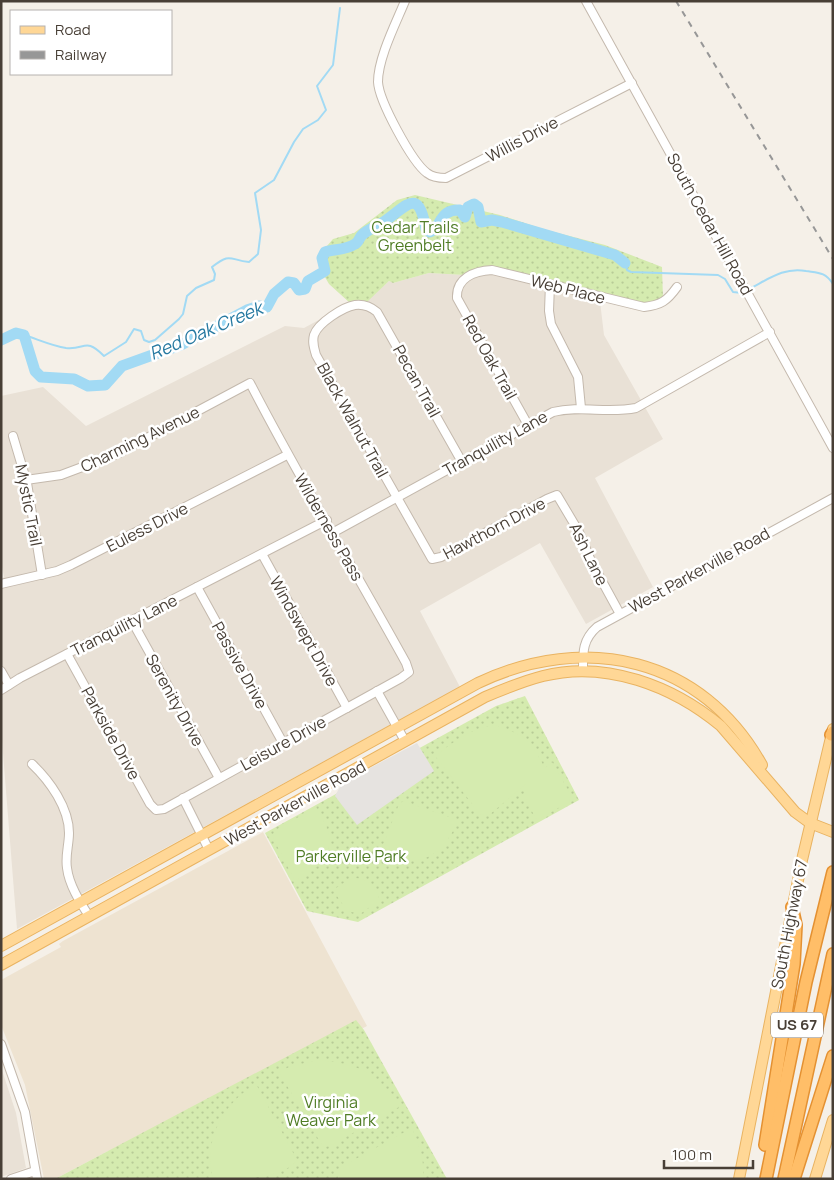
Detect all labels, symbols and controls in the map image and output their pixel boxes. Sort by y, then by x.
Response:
legend [10,10,172,75]
text: Road [55,19,91,40]
text: Railway [55,44,107,65]
street label: Willis Drive [482,111,562,167]
street label: South Cedar Hill Road [662,149,758,299]
park label: Cedar Trails Greenbelt [371,216,459,256]
street label: Web Place [528,269,608,309]
water label: Red Oak Creek [145,294,269,365]
street label: Red Oak Trail [458,310,522,404]
street label: Pecan Trail [388,341,446,421]
street label: Black Walnut Trail [312,358,394,482]
street label: Charming Avenue [77,401,203,477]
street label: Tranquility Lane [439,405,551,481]
street label: Mystic Trail [10,462,48,548]
street label: Wilderness Pass [289,469,369,585]
street label: Hawthorn Drive [439,492,549,564]
street label: Euless Drive [102,497,192,557]
street label: Ash Lane [564,519,614,589]
street label: West Parkerville Road [625,522,773,618]
street label: Windswept Drive [265,572,343,690]
street label: Tranquility Lane [67,589,181,661]
street label: Passive Drive [207,617,273,713]
street label: Serenity Drive [141,650,209,750]
street label: Parkside Drive [76,682,146,784]
street label: Leisure Drive [236,710,330,776]
street label: West Parkerville Road [221,755,369,851]
park label: Parkerville Park [296,845,407,867]
street label: South Highway 67 [766,857,812,991]
road number: US 67 [771,1012,823,1038]
park label: Virginia Weaver Park [286,1091,377,1131]
scale bar [664,1138,753,1170]
text: 100 m [672,1144,712,1165]

